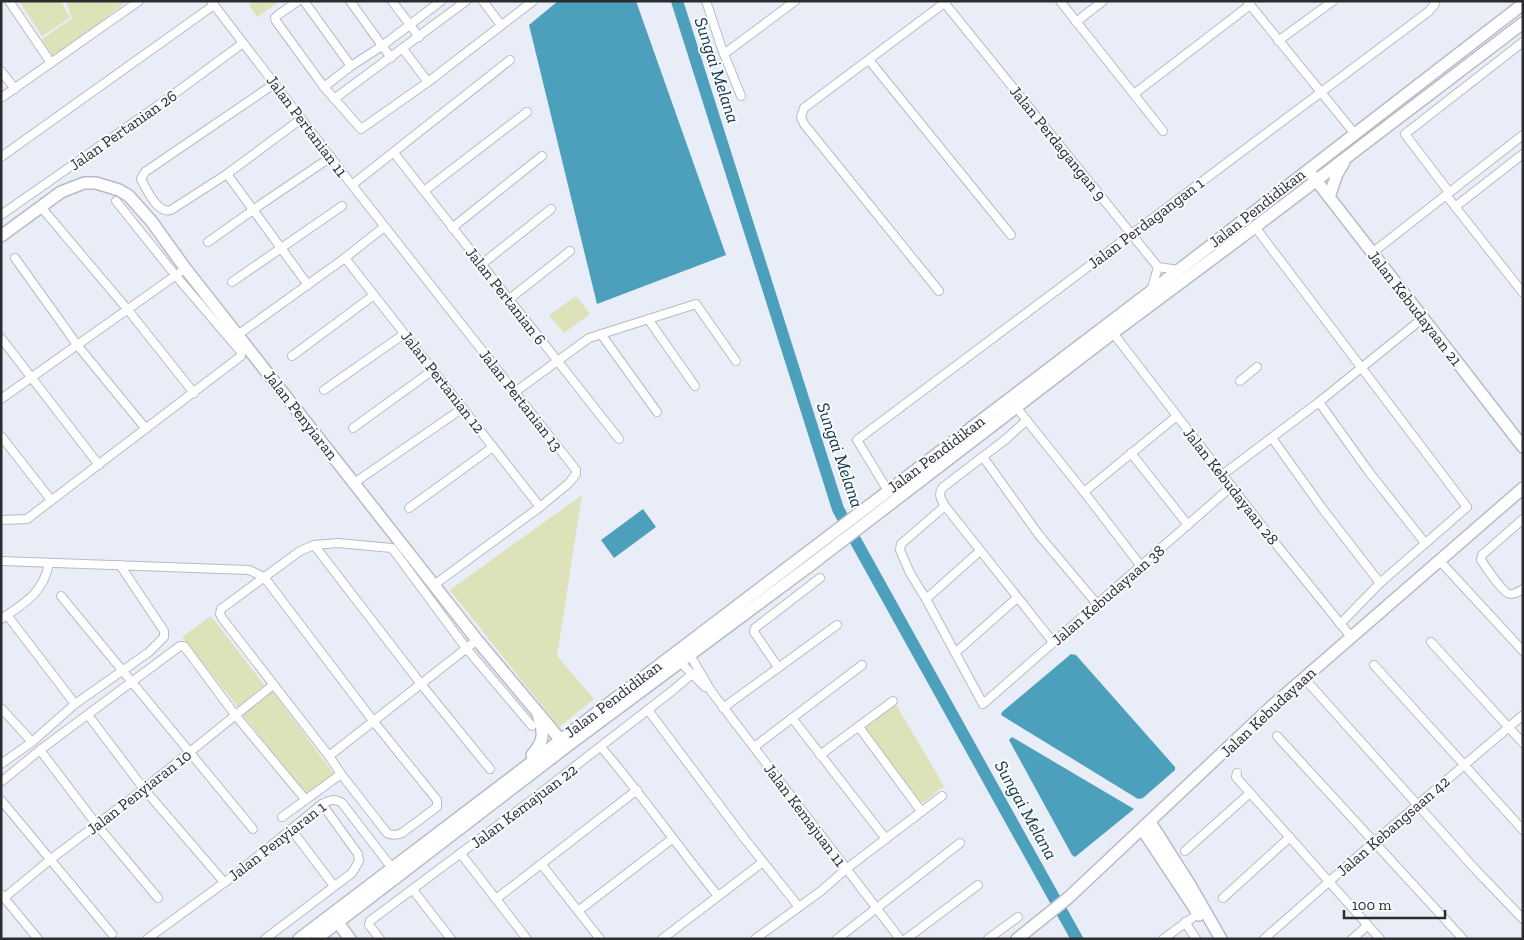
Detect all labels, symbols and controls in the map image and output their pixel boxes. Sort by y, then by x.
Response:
water label: Sungai Melana [690,14,744,126]
street label: Jalan Pertanian 11 [263,71,351,181]
street label: Jalan Perdagangan 9 [1006,82,1110,204]
street label: Jalan Pertanian 26 [66,86,180,174]
street label: Jalan Pendidikan [1205,164,1309,251]
street label: Jalan Perdagangan 1 [1084,173,1208,273]
street label: Jalan Pertanian 6 [462,243,550,349]
street label: Jalan Kebudayaan 21 [1364,246,1466,370]
street label: Jalan Pertanian 12 [397,327,489,437]
street label: Jalan Pertanian 13 [475,345,567,455]
street label: Jalan Penyiaran [260,366,342,464]
water label: Sungai Melana [812,399,868,511]
street label: Jalan Pendidikan [884,411,989,497]
street label: Jalan Kebudayaan 28 [1179,423,1283,549]
street label: Jalan Kebudayaan 38 [1048,541,1168,649]
street label: Jalan Pendidikan [561,656,666,742]
street label: Jalan Kebudayaan [1216,662,1320,761]
street label: Jalan Penyiaran 10 [83,745,195,839]
water label: Sungai Melana [990,757,1062,863]
street label: Jalan Kemajuan 22 [467,760,581,852]
street label: Jalan Kemajuan 11 [760,760,850,870]
street label: Jalan Kebangsaan 42 [1333,772,1453,880]
street label: Jalan Penyiaran 1 [225,797,329,885]
scale bar [1344,888,1445,920]
text: 100 m [1352,896,1391,914]

